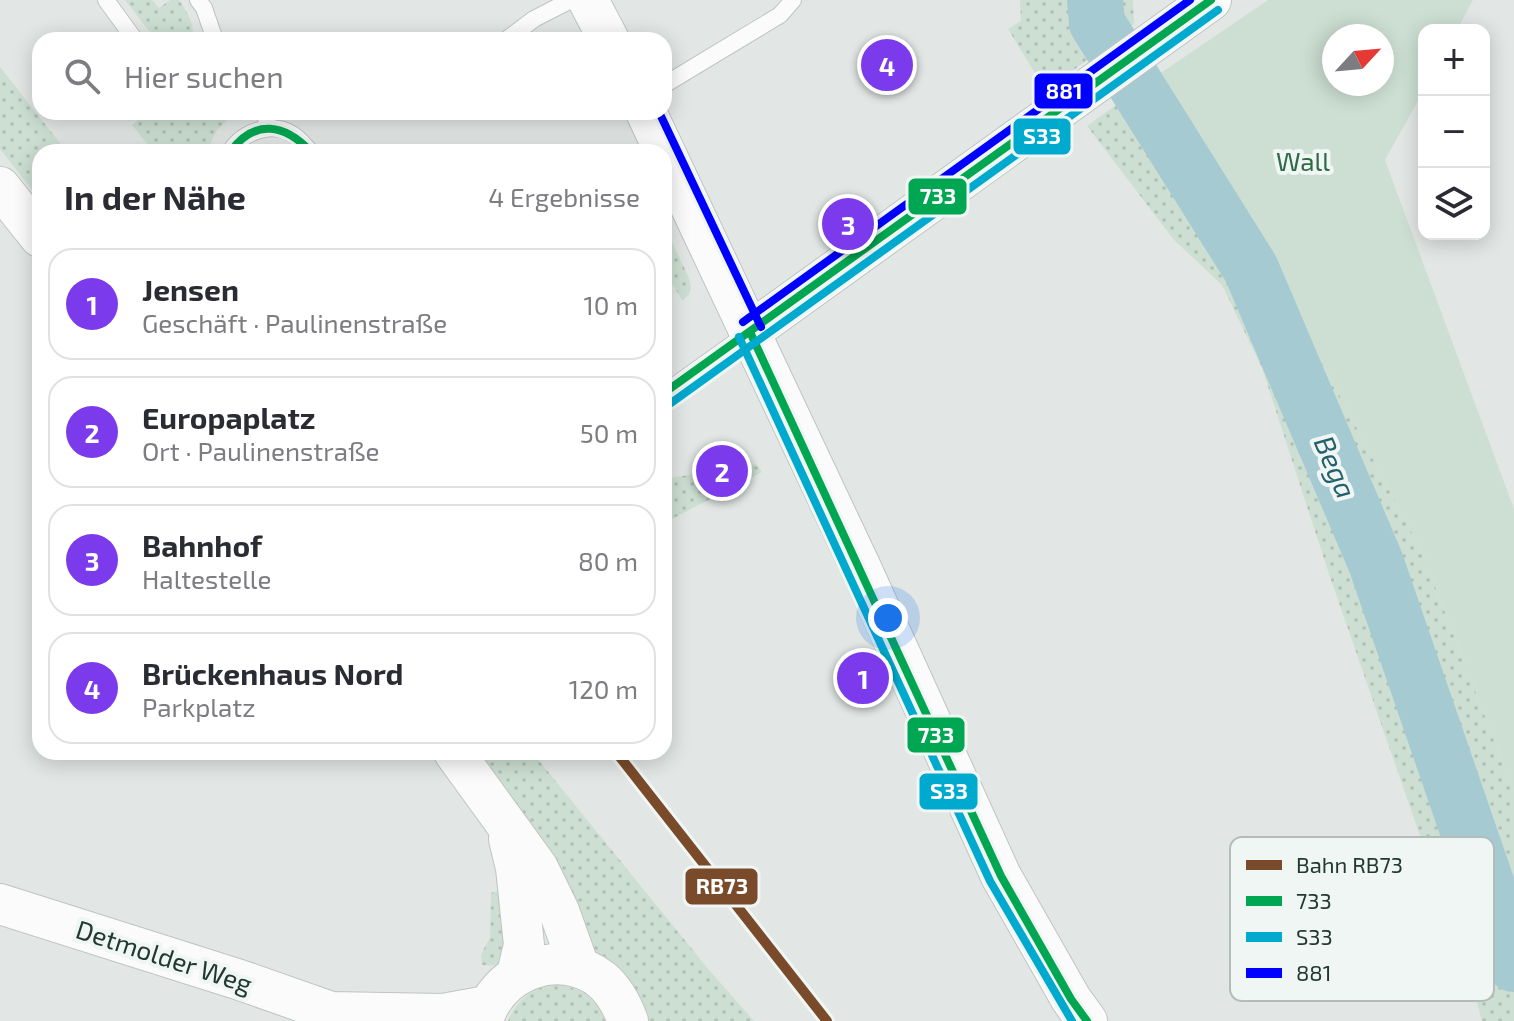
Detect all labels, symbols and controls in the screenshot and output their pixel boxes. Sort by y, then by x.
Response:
north arrow [1322,24,1394,96]
map controls [1418,24,1490,240]
button: + [1418,24,1490,96]
search box [32,32,672,120]
pin: 4 [861,35,913,95]
icon: search [60,54,104,98]
text: Hier suchen [124,58,284,94]
line badge: 881 [1033,72,1094,110]
text: 881 [1046,77,1082,103]
button: − [1418,96,1490,168]
line badge: S33 [1012,117,1072,156]
text: S33 [1023,122,1061,148]
park label: Wall [1276,145,1330,176]
button: layers [1418,168,1490,240]
text: In der Nähe [64,176,246,217]
line badge: 733 [907,177,968,216]
text: 4 Ergebnisse [488,181,640,212]
text: 733 [920,182,956,208]
pin: 3 [822,194,874,254]
text: Jensen [142,271,239,307]
text: 1 [86,289,98,320]
text: 10 m [583,289,638,320]
text: Geschäft · Paulinenstraße [142,307,447,338]
text: Europaplatz [142,399,316,435]
text: 2 [84,417,100,448]
text: 50 m [580,417,638,448]
water label: Bega [1308,430,1364,503]
text: Ort · Paulinenstraße [142,435,379,466]
pin: 2 [696,441,748,501]
text: Bahnhof [142,527,262,563]
text: 3 [85,545,99,576]
text: 80 m [578,545,638,576]
text: Haltestelle [142,563,272,594]
your location [868,598,908,638]
pin: 1 [837,648,889,708]
text: Brückenhaus Nord [142,655,404,691]
text: 4 [84,673,100,704]
text: 120 m [569,673,638,704]
text: Parkplatz [142,691,255,722]
line badge: 733 [906,716,966,754]
text: 733 [918,721,954,747]
line badge: S33 [918,772,979,811]
text: S33 [930,777,968,803]
legend [1230,837,1494,1001]
text: Bahn RB73 [1296,851,1403,877]
line badge: RB73 [684,867,759,906]
text: RB73 [696,872,748,898]
text: 733 [1296,887,1332,913]
street label: Detmolder Weg [73,913,256,999]
text: S33 [1296,923,1333,949]
text: 881 [1296,959,1331,985]

